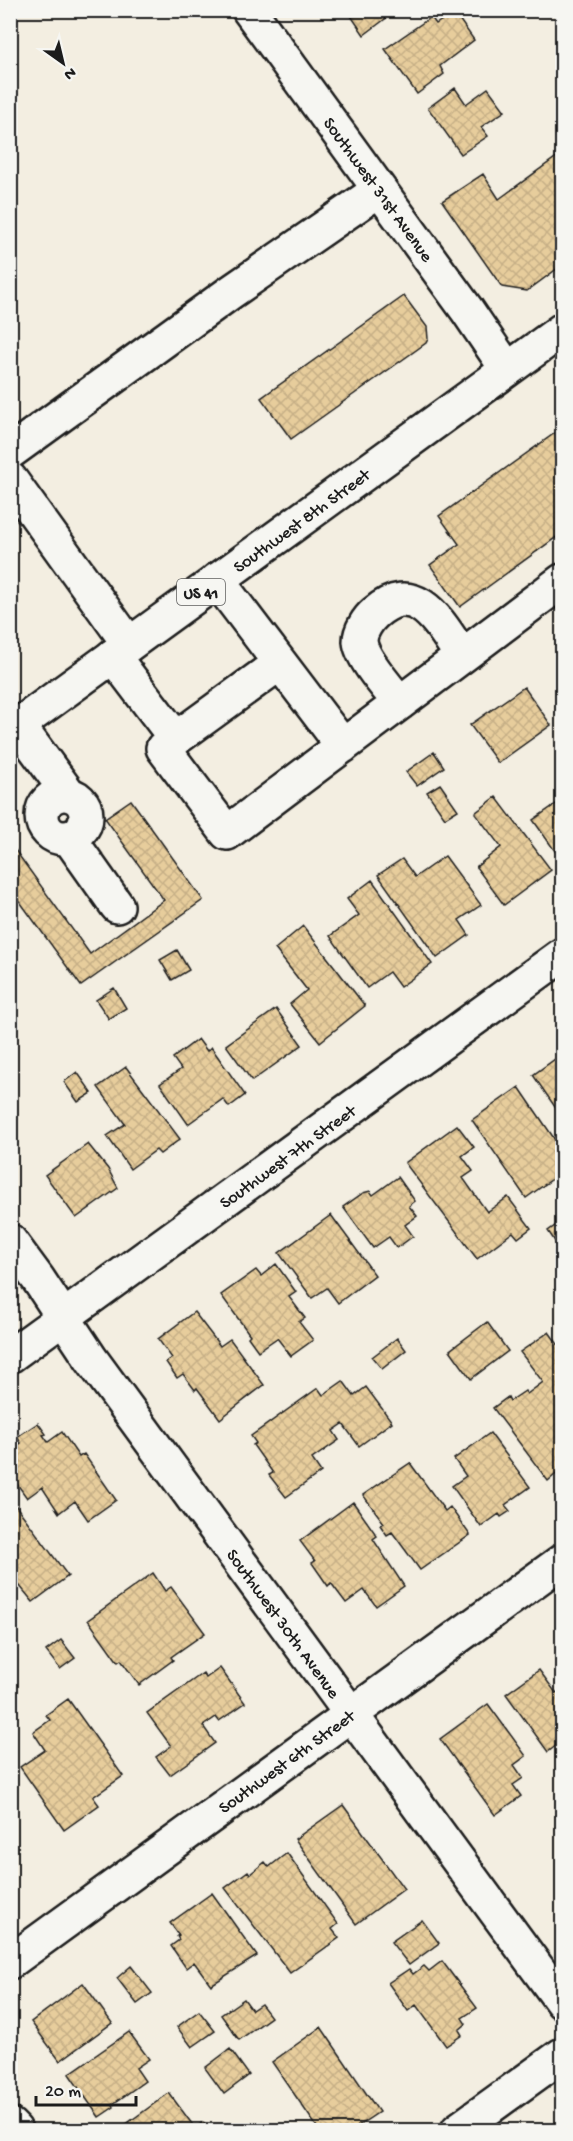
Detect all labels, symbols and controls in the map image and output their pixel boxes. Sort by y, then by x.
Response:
north arrow [33,33,93,93]
text: N [59,62,79,84]
street label: Southwest 31st Avenue [317,114,437,267]
street label: Southwest 8th Street [230,464,376,579]
road number: US 41 [177,579,225,605]
street label: Southwest 7th Street [216,1101,362,1214]
street label: Southwest 30th Avenue [221,1546,344,1704]
street label: Southwest 6th Street [215,1706,361,1819]
scale bar [36,2069,136,2107]
text: 20 m [45,2082,81,2103]

